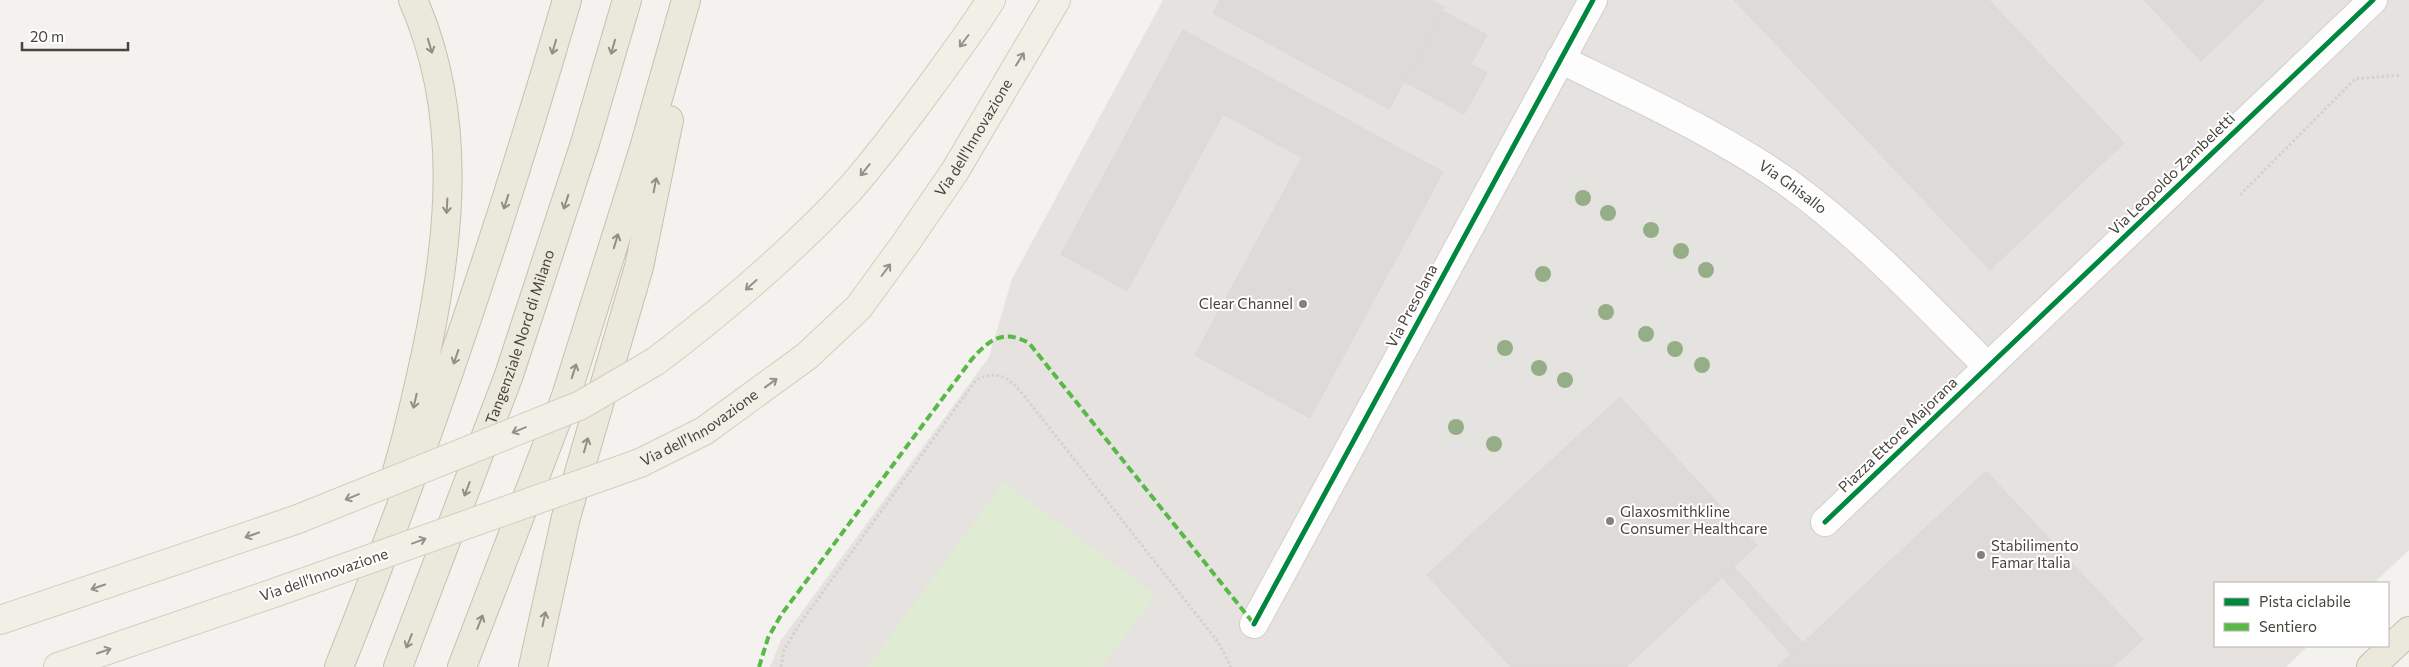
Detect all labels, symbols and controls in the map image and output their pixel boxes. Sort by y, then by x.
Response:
scale bar [22,20,129,52]
text: 20 m [30,27,64,45]
one-way arrow [959,34,969,48]
one-way arrow [426,37,435,53]
one-way arrow [548,38,558,54]
one-way arrow [608,38,618,54]
one-way arrow [1015,52,1026,66]
street label: Via dell'Innovazione [930,75,1016,200]
street label: Via Leopoldo Zambeletti [2105,108,2238,238]
street label: Via Ghisallo [1756,156,1831,217]
one-way arrow [860,163,871,176]
one-way arrow [651,177,661,193]
one-way arrow [501,194,511,210]
one-way arrow [561,194,571,210]
one-way arrow [443,198,452,214]
one-way arrow [611,233,621,249]
street label: Tangenziale Nord di Milano [481,247,558,427]
street label: Via Presolana [1382,261,1441,350]
one-way arrow [881,263,891,277]
one-way arrow [745,279,758,290]
place label: Clear Channel [1199,294,1293,312]
marker: Clear Channel [1297,298,1309,310]
one-way arrow [451,348,460,364]
one-way arrow [570,364,579,380]
street label: Piazza Ettore Majorana [1834,373,1960,496]
one-way arrow [763,377,777,388]
street label: Via dell'Innovazione [637,385,761,469]
one-way arrow [410,393,419,409]
one-way arrow [512,426,527,435]
one-way arrow [582,437,592,453]
one-way arrow [462,481,471,497]
one-way arrow [345,493,360,502]
place label: Glaxosmithkline Consumer Healthcare [1620,502,1767,537]
marker: Glaxosmithkline Consumer Healthcare [1604,515,1616,527]
one-way arrow [244,530,260,540]
one-way arrow [411,536,426,545]
place label: Stabilimento Famar Italia [1991,536,2079,571]
street label: Via dell'Innovazione [257,544,390,604]
marker: Stabilimento Famar Italia [1975,549,1987,561]
legend [2214,582,2389,647]
one-way arrow [90,583,106,593]
text: Pista ciclabile [2259,592,2351,610]
one-way arrow [540,612,549,628]
one-way arrow [476,615,485,630]
text: Sentiero [2259,617,2317,635]
one-way arrow [403,633,413,648]
one-way arrow [96,646,111,655]

